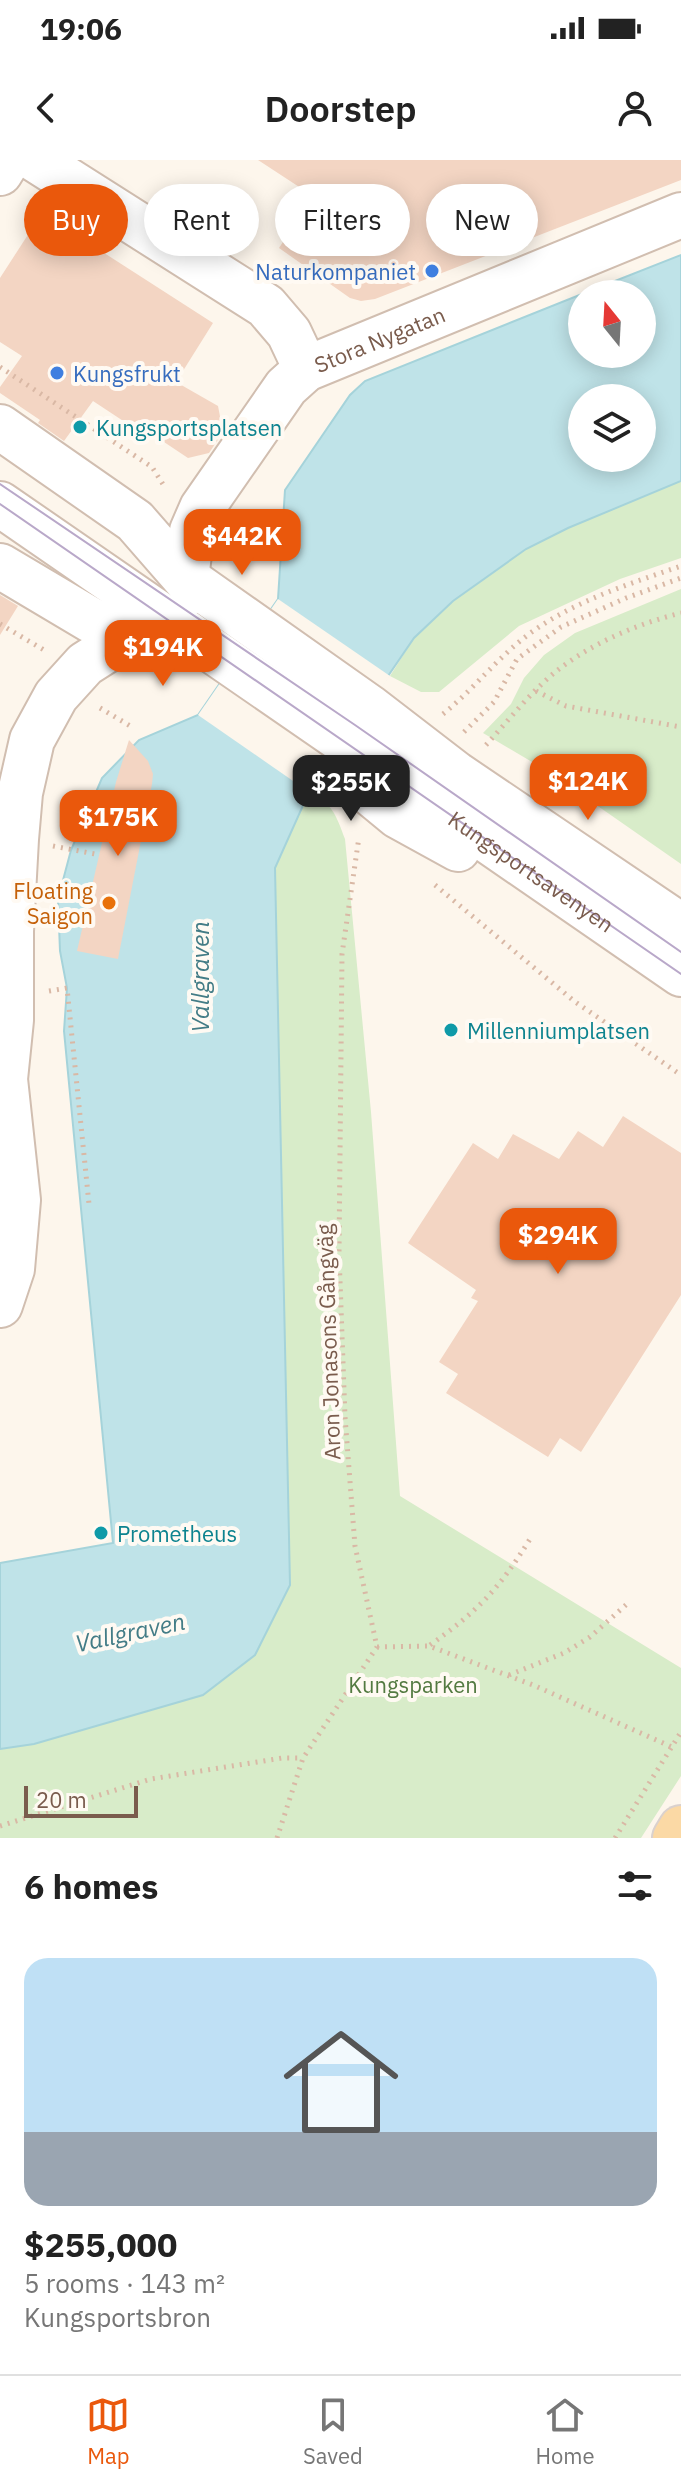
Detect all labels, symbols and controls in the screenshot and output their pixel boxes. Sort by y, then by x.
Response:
text: 19:06 [40,9,122,48]
text: Doorstep [264,85,417,132]
icon: back [24,86,68,130]
icon: person [613,86,657,130]
chip: Buy [24,184,128,256]
chip: Rent [144,184,259,256]
chip: Filters [275,184,410,256]
chip: New [426,184,538,256]
place label: Naturkompaniet [255,257,416,286]
marker: Naturkompaniet [423,262,441,280]
north arrow [568,280,656,368]
map controls [568,280,656,472]
street label: Stora Nygatan [310,299,449,379]
place label: Kungsfrukt [73,359,181,388]
marker: Kungsfrukt [48,364,66,382]
button: layers [568,384,656,472]
place label: Kungsportsplatsen [96,413,282,442]
marker: Kungsportsplatsen [71,418,89,436]
pin: $442K [186,509,298,577]
text: $442K [202,518,282,552]
pin: $194K [107,620,219,688]
text: $194K [123,629,203,663]
pin: $124K [532,754,644,822]
pin: $255K [295,755,407,823]
text: $124K [548,763,628,797]
text: $255K [311,764,391,798]
pin: $175K [62,790,174,858]
text: $175K [78,799,158,833]
street label: Kungsportsavenyen [443,804,620,938]
place label: Floating Saigon [13,876,93,930]
marker: Floating Saigon [100,894,118,912]
water label: Vallgraven [184,921,216,1033]
place label: Millenniumplatsen [467,1016,650,1045]
marker: Millenniumplatsen [442,1021,460,1039]
pin: $294K [502,1208,614,1276]
text: $294K [518,1217,598,1251]
street label: Aron Jonasons Gångväg [309,1223,347,1461]
place label: Prometheus [117,1519,237,1548]
marker: Prometheus [92,1524,110,1542]
water label: Vallgraven [72,1605,188,1659]
park label: Kungsparken [348,1670,478,1699]
scale bar [24,1782,138,1818]
text: 20 m [36,1785,87,1814]
text: 6 homes [24,1864,159,1908]
icon: filters [613,1864,657,1908]
icon: home [269,2010,413,2154]
text: $255,000 [24,2222,177,2266]
text: 5 rooms · 143 m² [24,2266,225,2300]
text: Kungsportsbron [24,2300,211,2334]
tab: Map [86,2393,130,2470]
tab: Saved [303,2393,363,2470]
tab: Home [535,2393,595,2470]

